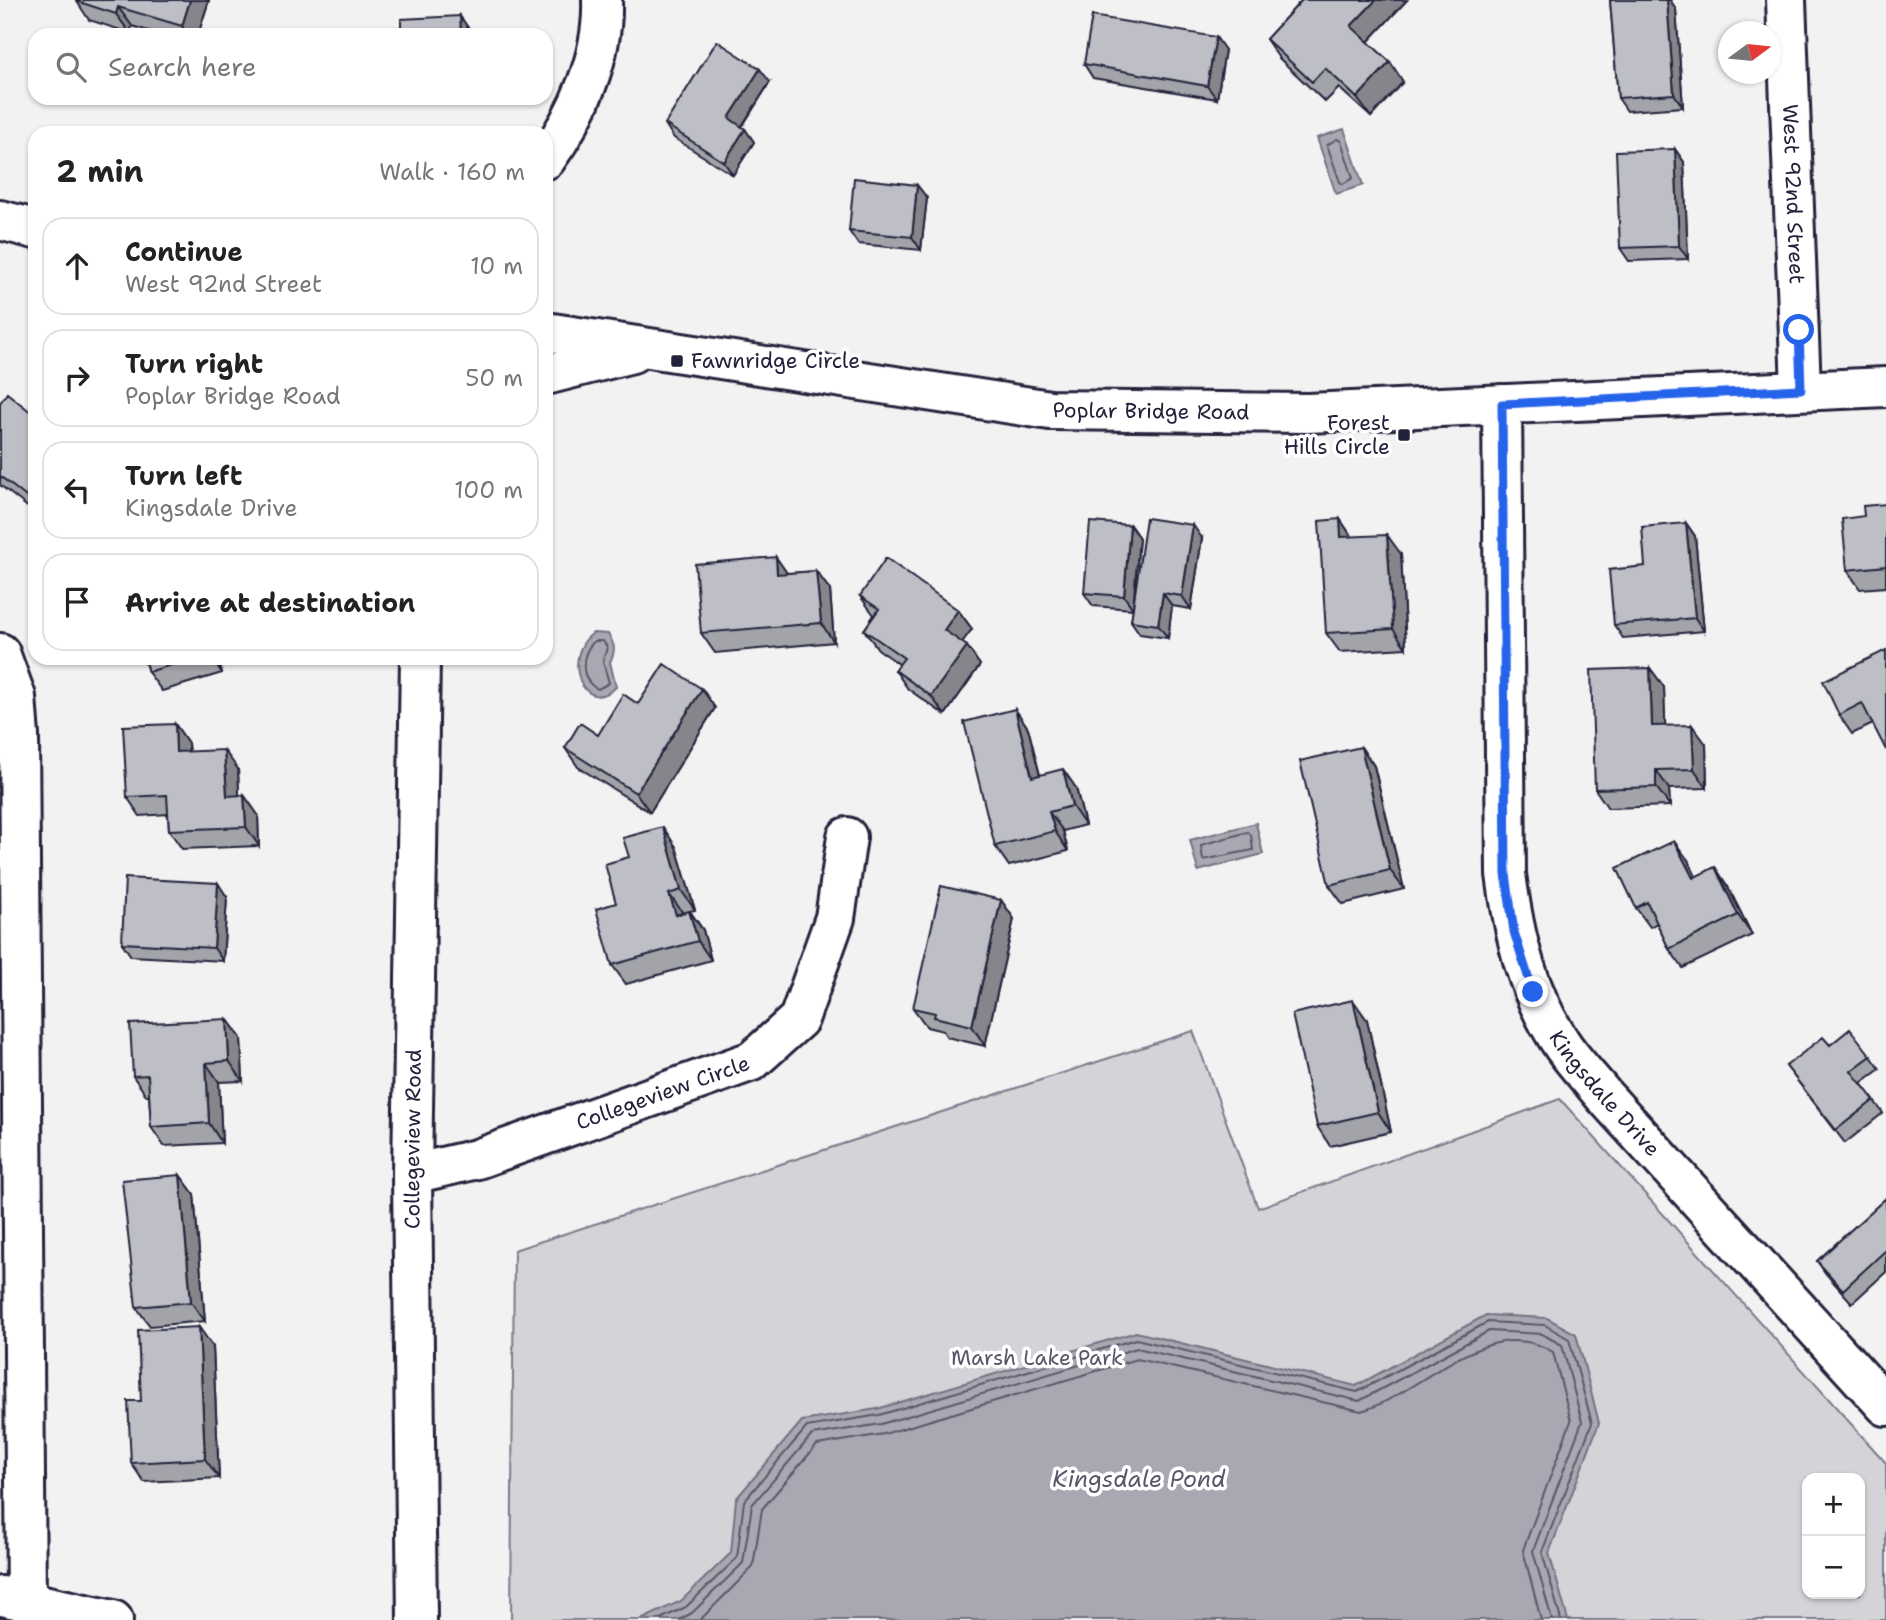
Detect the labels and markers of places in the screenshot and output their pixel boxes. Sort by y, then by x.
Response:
place label: Fawnridge Circle [691,347,860,375]
marker: Fawnridge Circle [669,353,685,369]
place label: Forest Hills Circle [1284,409,1390,461]
marker: Forest Hills Circle [1396,427,1412,443]

